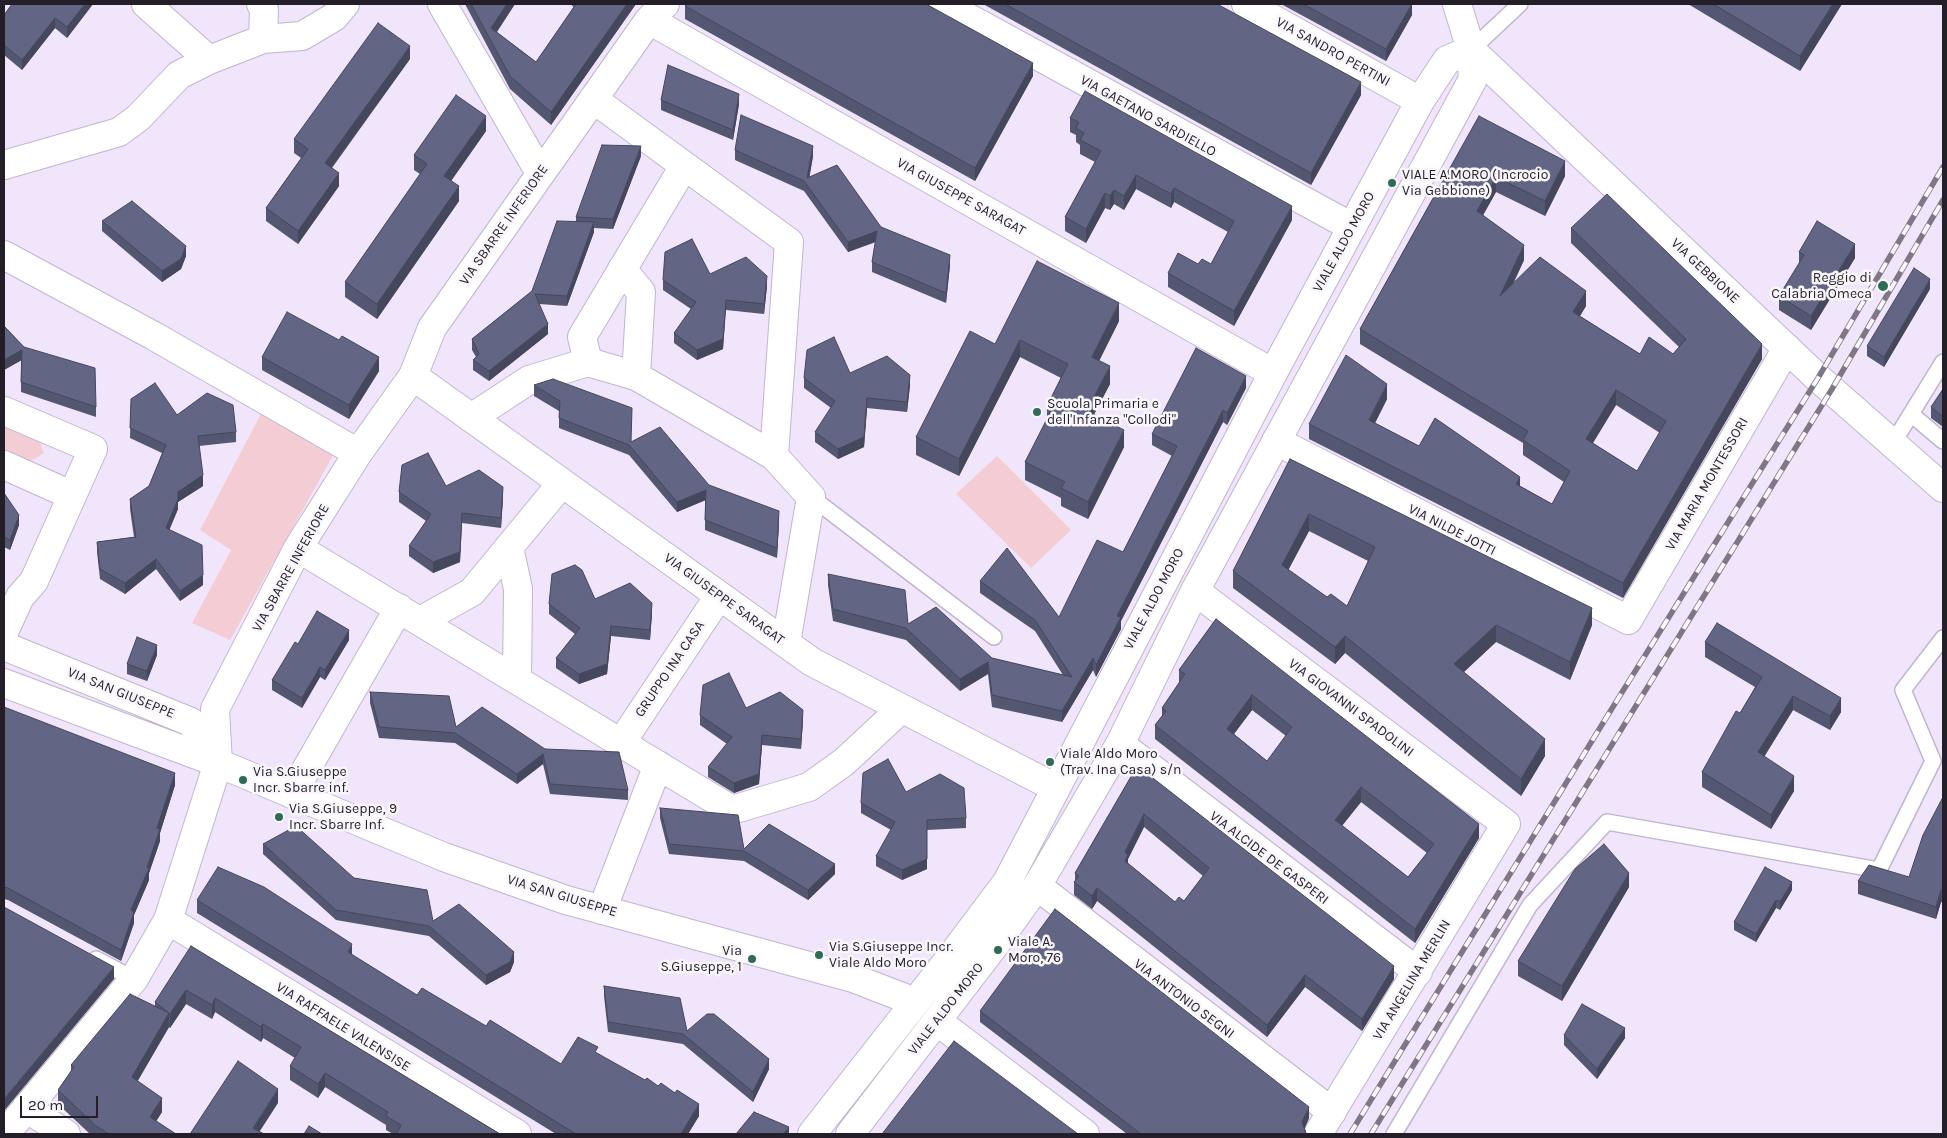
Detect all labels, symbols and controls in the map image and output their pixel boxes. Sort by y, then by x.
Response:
street label: VIA SANDRO PERTINI [1273,14,1393,90]
street label: VIA GAETANO SARDIELLO [1077,72,1219,160]
street label: VIA GIUSEPPE SARAGAT [894,155,1028,239]
street label: VIA SBARRE INFERIORE [456,161,552,289]
place label: VIALE A.MORO (Incrocio Via Gebbione) [1402,167,1548,200]
marker: VIALE A.MORO (Incrocio Via Gebbione) [1386,177,1398,189]
street label: VIALE ALDO MORO [1309,189,1379,295]
street label: VIA GEBBIONE [1667,235,1743,307]
place label: Reggio di Calabria Omeca [1771,270,1872,302]
marker: Reggio di Calabria Omeca [1876,279,1890,293]
place label: Scuola Primaria e dell'Infanza "Collodi" [1047,396,1176,428]
marker: Scuola Primaria e dell'Infanza "Collodi" [1031,406,1043,418]
street label: VIA MARIA MONTESSORI [1662,415,1752,553]
street label: VIA SBARRE INFERIORE [249,501,333,635]
street label: VIA NILDE JOTTI [1405,501,1499,559]
street label: VIALE ALDO MORO [1120,545,1188,653]
street label: VIA GIUSEPPE SARAGAT [660,550,788,648]
street label: GRUPPO INA CASA [632,618,708,720]
street label: VIA GIOVANNI SPADOLINI [1285,655,1417,761]
street label: VIA SAN GIUSEPPE [65,664,177,722]
place label: Viale Aldo Moro (Trav. Ina Casa) s/n [1060,746,1181,779]
marker: Viale Aldo Moro (Trav. Ina Casa) s/n [1044,756,1056,768]
place label: Via S.Giuseppe Incr. Sbarre inf. [253,764,348,796]
marker: Via S.Giuseppe Incr. Sbarre inf. [237,774,249,786]
place label: Via S.Giuseppe, 9 Incr. Sbarre Inf. [289,801,397,834]
street label: VIA ALCIDE DE GASPERI [1206,808,1332,908]
marker: Via S.Giuseppe, 9 Incr. Sbarre Inf. [273,811,285,823]
street label: VIA SAN GIUSEPPE [505,871,619,921]
street label: VIA ANGELINA MERLIN [1369,917,1455,1043]
place label: Viale A. Moro, 76 [1008,934,1061,966]
place label: Via S.Giuseppe Incr. Viale Aldo Moro [829,939,953,972]
place label: Via S.Giuseppe, 1 [660,943,742,976]
marker: Viale A. Moro, 76 [992,944,1004,956]
marker: Via S.Giuseppe Incr. Viale Aldo Moro [813,949,825,961]
marker: Via S.Giuseppe, 1 [746,953,758,965]
street label: VIA ANTONIO SEGNI [1130,956,1238,1042]
street label: VIALE ALDO MORO [905,960,987,1058]
street label: VIA RAFFAELE VALENSISE [273,979,413,1075]
scale bar [22,1086,100,1118]
text: 20 m [28,1096,63,1114]

